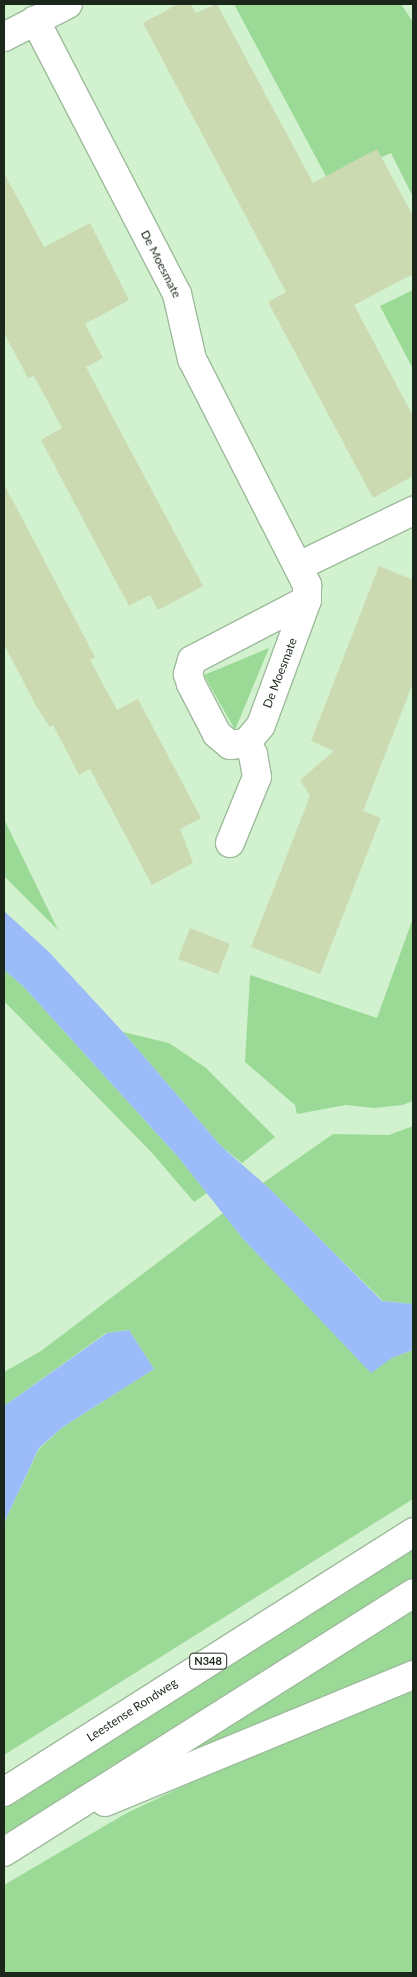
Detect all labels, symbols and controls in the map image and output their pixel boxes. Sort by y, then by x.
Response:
street label: De Moesmate [138,228,184,300]
street label: De Moesmate [260,636,300,710]
road number: N348 [188,1652,228,1670]
street label: Leestense Rondweg [84,1675,180,1745]

